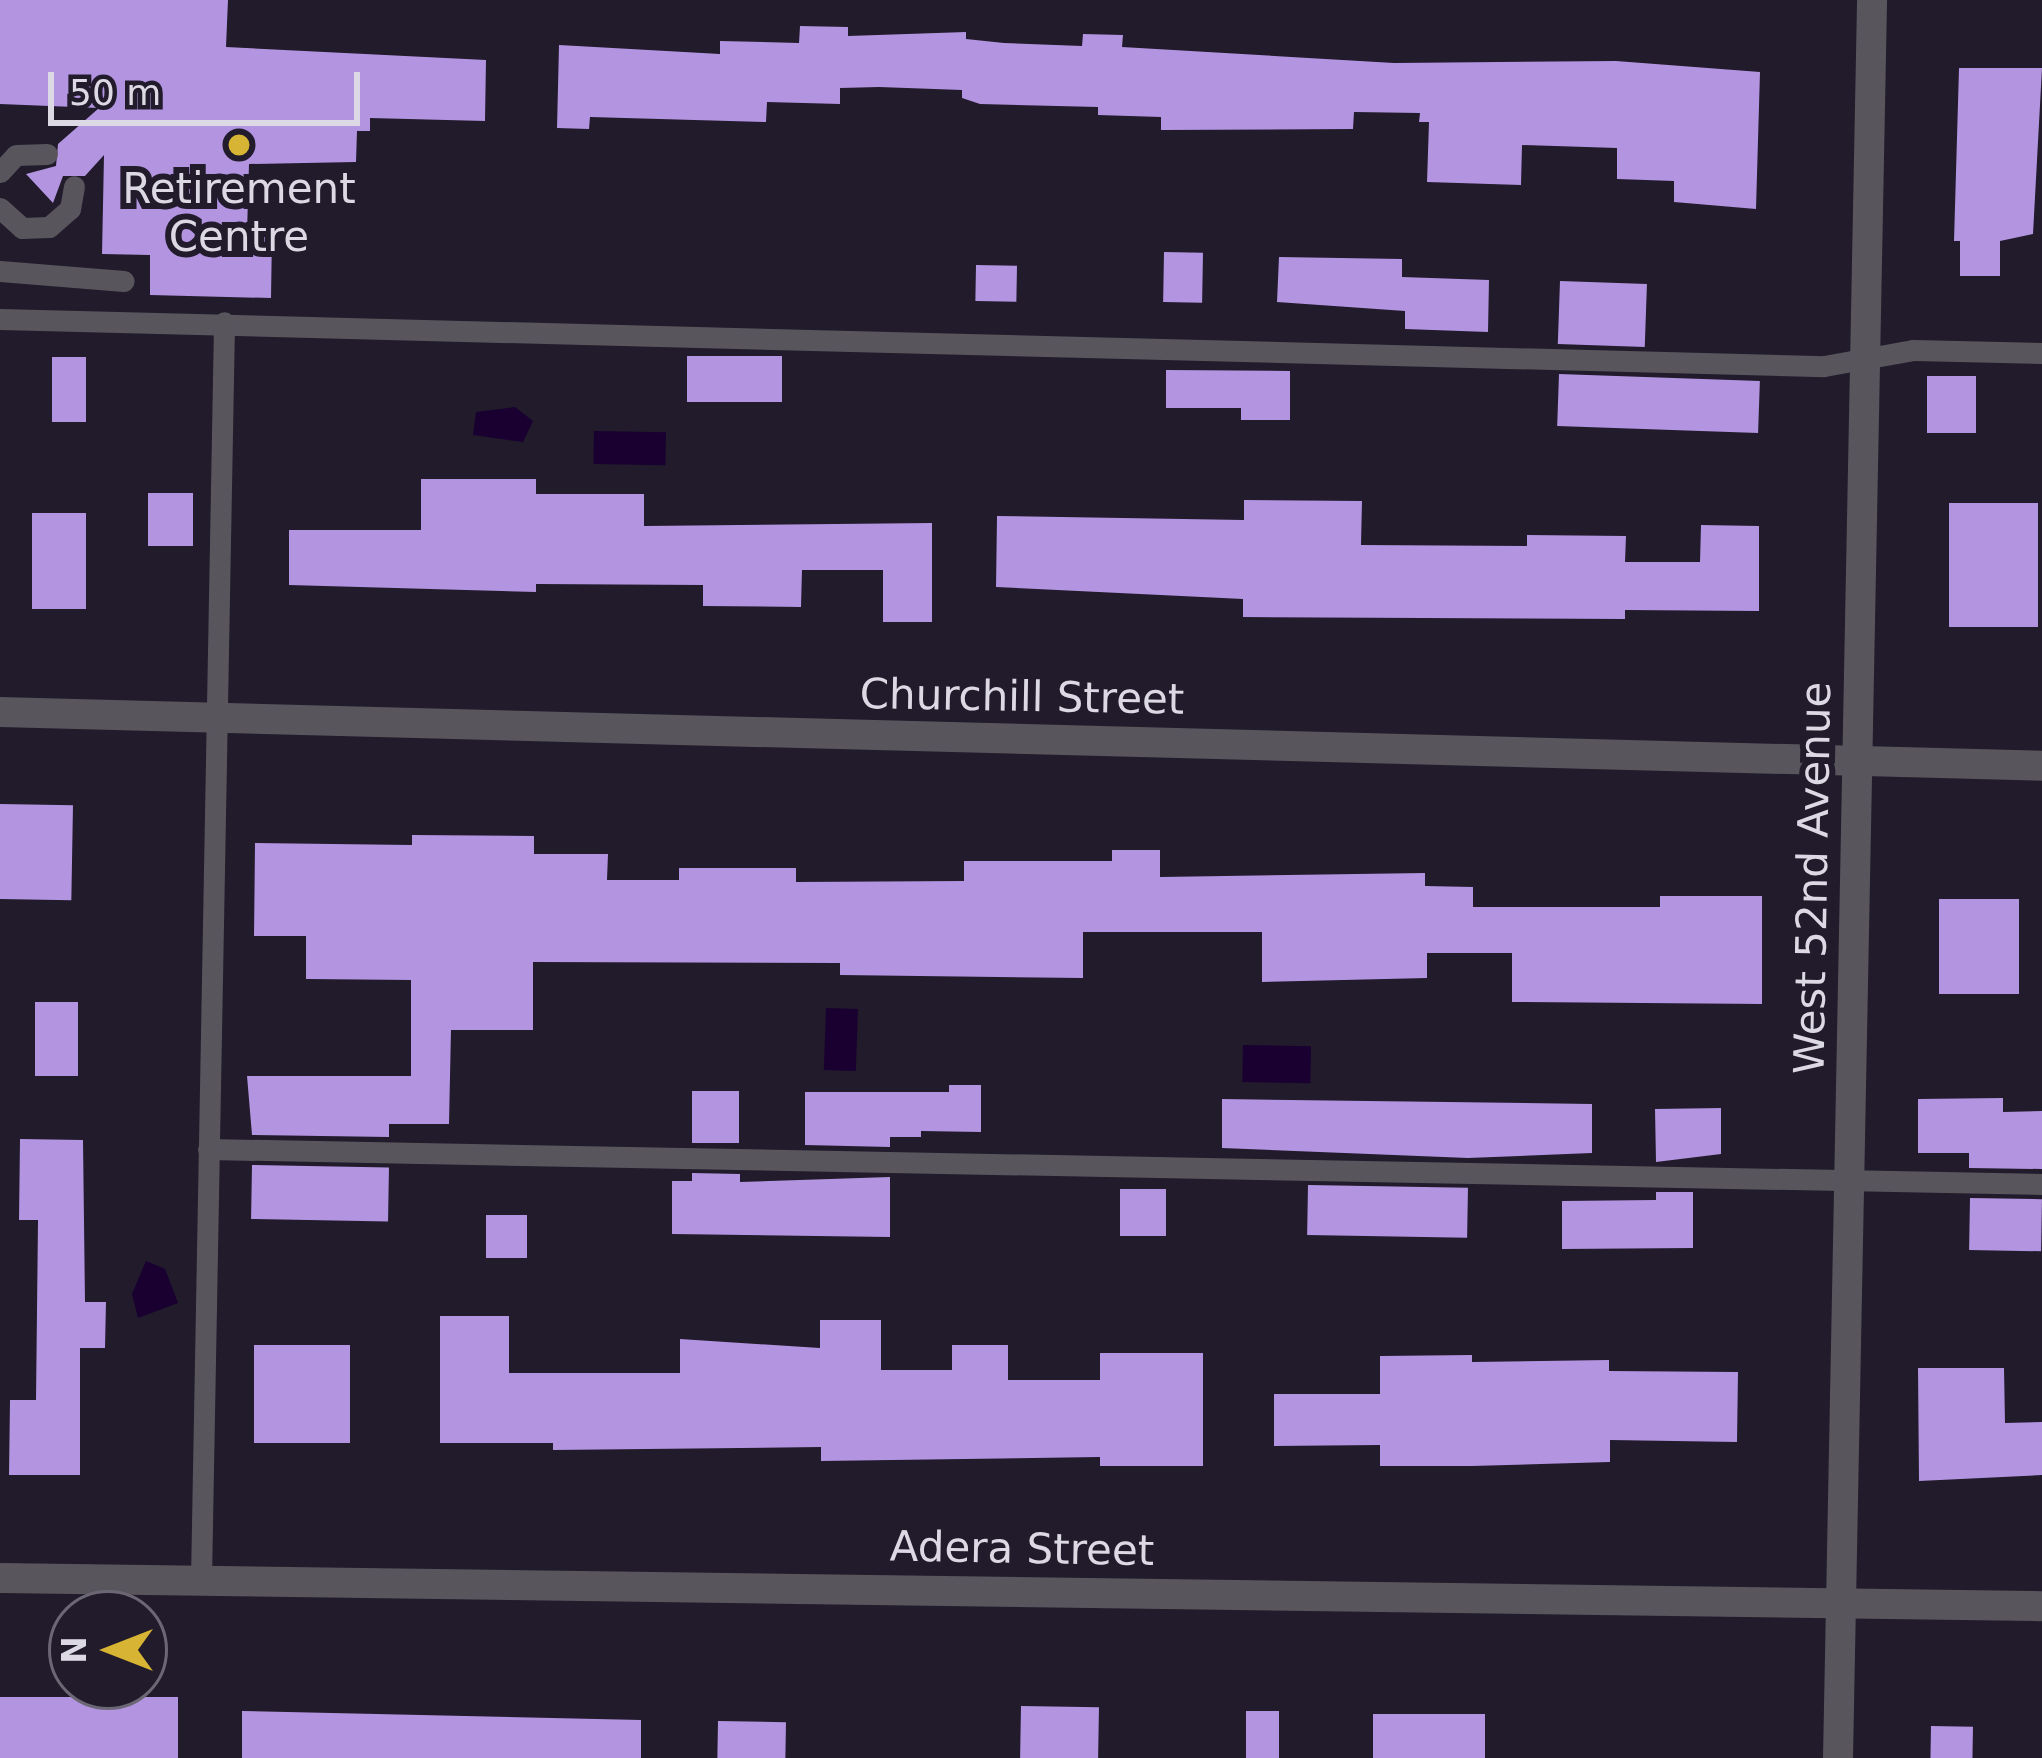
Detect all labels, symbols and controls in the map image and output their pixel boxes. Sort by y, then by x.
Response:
scale bar [54,48,366,122]
text: 50 m [69,72,161,113]
marker: Retirement Centre [226,132,252,158]
place label: Retirement Centre [122,164,356,262]
street label: Churchill Street [859,669,1185,725]
street label: West 52nd Avenue [1784,681,1842,1075]
street label: Adera Street [889,1521,1155,1577]
north arrow [48,1590,168,1710]
text: N [55,1636,94,1664]

